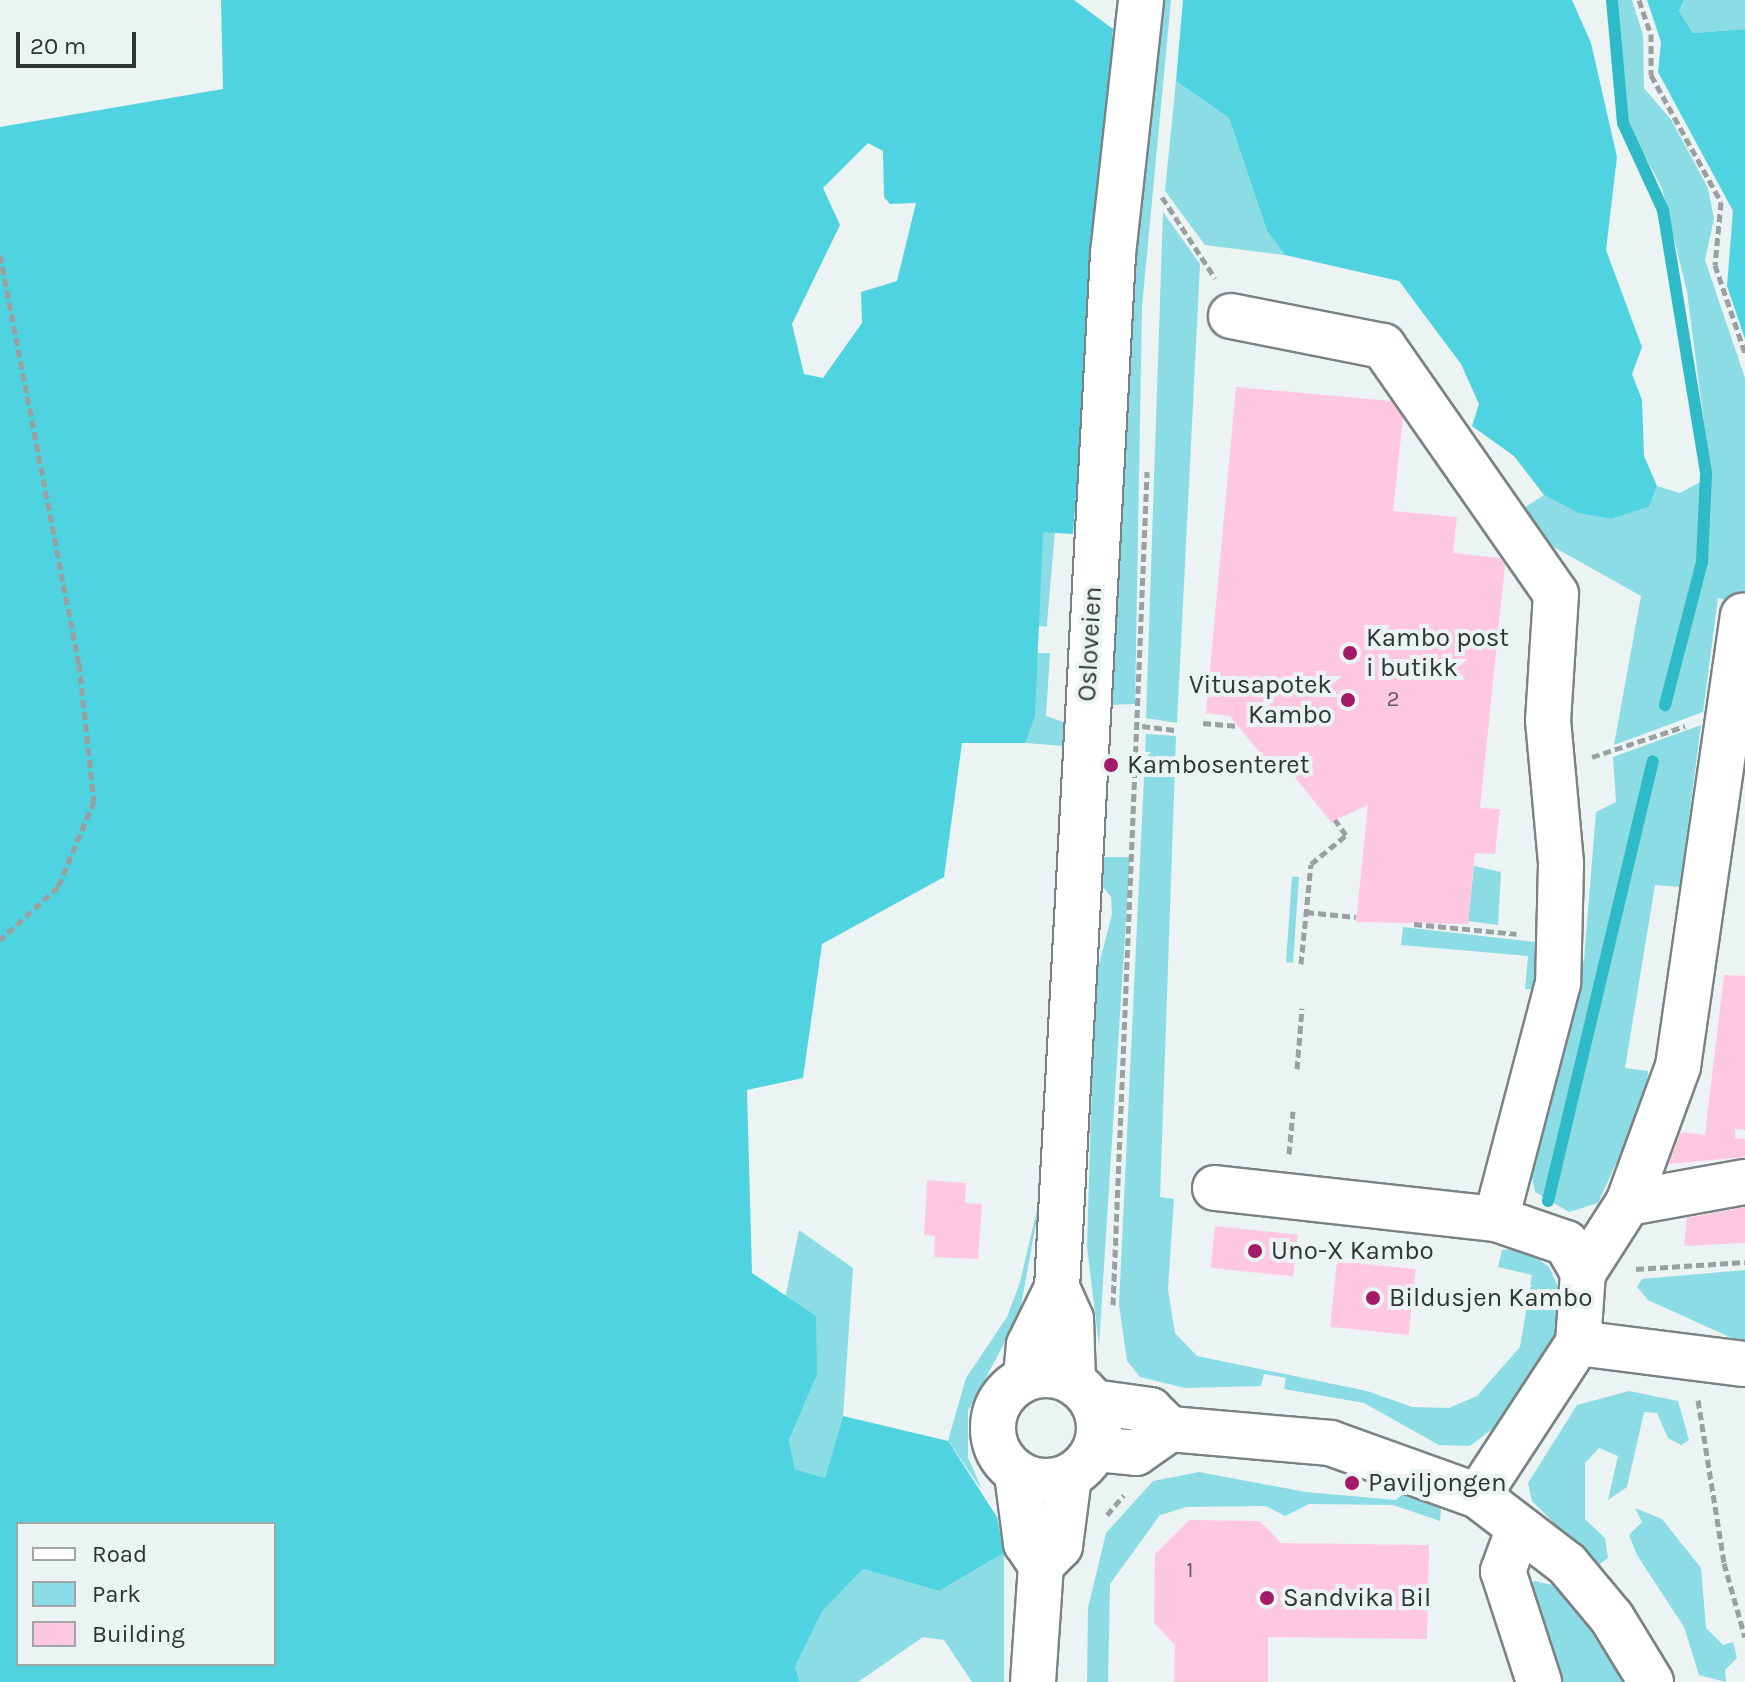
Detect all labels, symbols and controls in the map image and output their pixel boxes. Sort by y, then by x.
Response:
scale bar [20,16,140,66]
text: 20 m [30,32,86,60]
street label: Osloveien [1071,586,1109,702]
place label: Kambo post i butikk [1366,622,1509,684]
marker: Kambo post i butikk [1341,644,1359,662]
place label: Vitusapotek Kambo [1189,669,1332,730]
house number: 2 [1387,687,1399,713]
marker: Vitusapotek Kambo [1339,691,1357,709]
place label: Kambosenteret [1127,749,1309,781]
marker: Kambosenteret [1102,756,1120,774]
place label: Uno-X Kambo [1271,1235,1434,1267]
marker: Uno-X Kambo [1246,1242,1264,1260]
place label: Bildusjen Kambo [1389,1282,1592,1314]
marker: Bildusjen Kambo [1364,1289,1382,1307]
place label: Paviljongen [1368,1467,1507,1499]
marker: Paviljongen [1343,1474,1361,1492]
legend [16,1522,276,1666]
text: Road [92,1540,147,1568]
house number: 1 [1186,1558,1194,1584]
text: Park [92,1580,141,1608]
place label: Sandvika Bil [1283,1582,1431,1614]
marker: Sandvika Bil [1258,1589,1276,1607]
text: Building [92,1620,185,1648]

